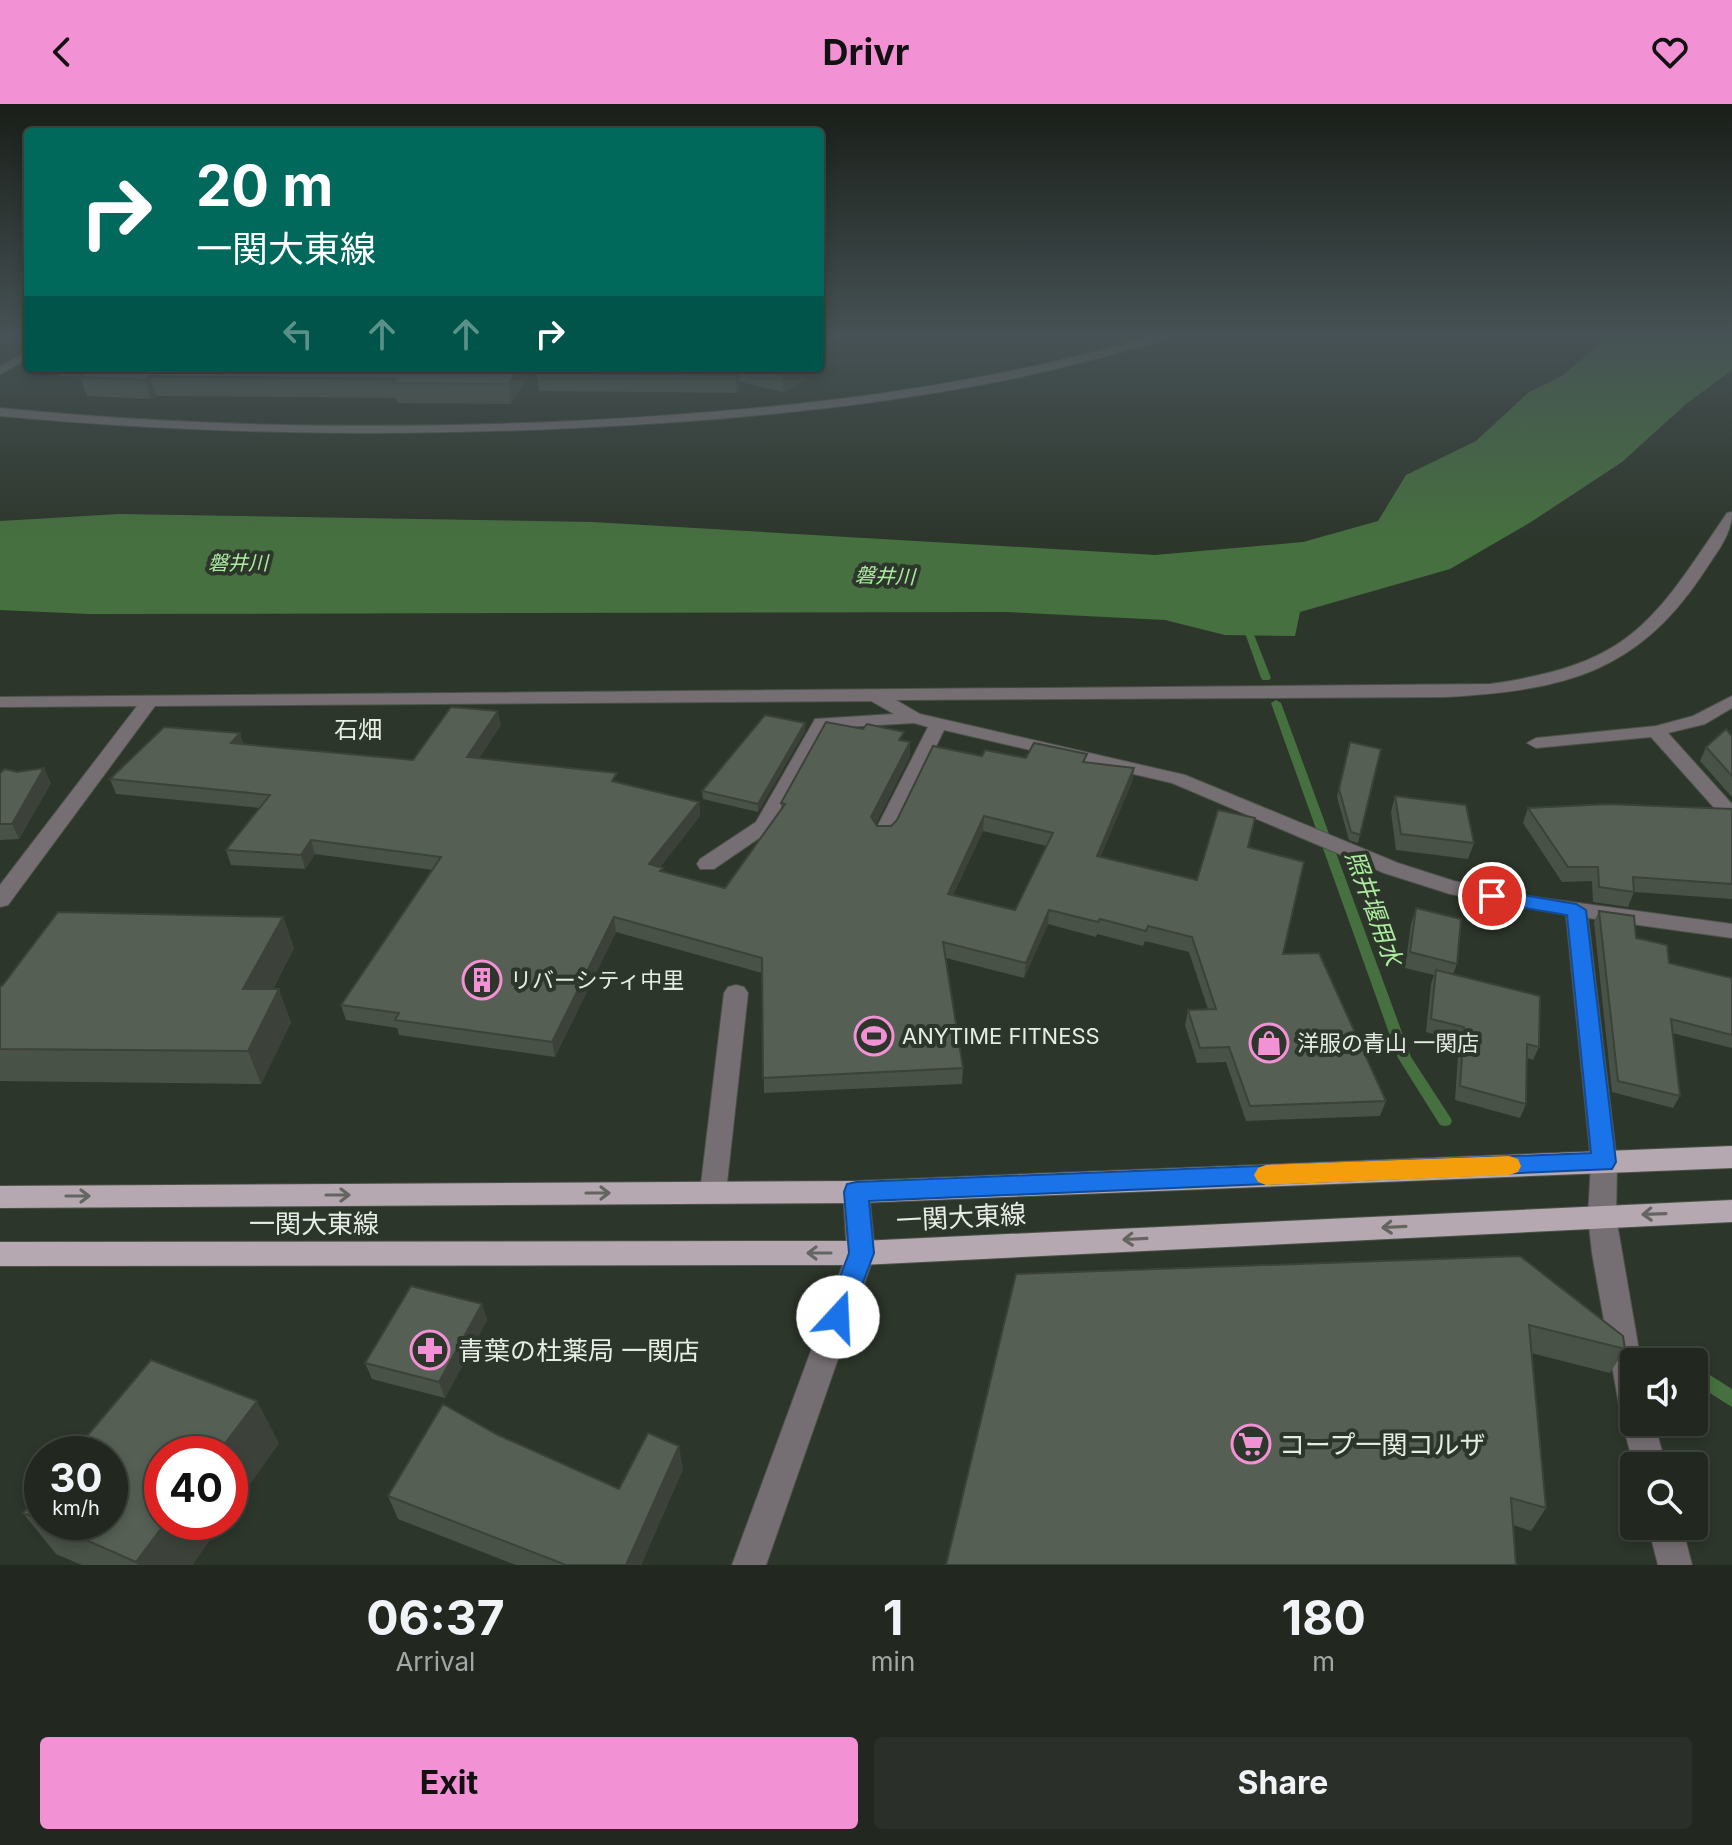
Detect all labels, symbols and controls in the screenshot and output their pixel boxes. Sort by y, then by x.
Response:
icon: back [40,30,84,74]
text: Drivr [823,30,909,74]
icon: heart [1648,30,1692,74]
text: 20 m [196,152,333,220]
icon: right [64,160,168,264]
text: 一関大東線 [196,227,376,271]
icon: left [276,312,320,356]
icon: ahead [360,312,404,356]
icon: ahead [444,312,488,356]
icon: right [528,312,572,356]
water label: 磐井川 [208,551,270,575]
water label: 磐井川 [855,563,917,589]
district label: 石畑 [334,715,382,744]
water label: 照井堰用水 [1340,847,1409,972]
pin [1458,862,1526,930]
icon: arrive [1470,874,1514,918]
building icon: リバーシティ中里 [461,959,503,1001]
place label: リバーシティ中里 [510,967,684,993]
sports icon: ANYTIME FITNESS [853,1015,895,1057]
shop icon: 洋服の青山 一関店 [1248,1022,1290,1064]
place label: ANYTIME FITNESS [902,1023,1100,1049]
place label: 洋服の青山 一関店 [1297,1030,1479,1056]
one-way arrow [584,1185,611,1201]
one-way arrow [324,1187,351,1203]
one-way arrow [64,1188,91,1204]
street label: 一関大東線 [895,1198,1027,1236]
one-way arrow [1641,1207,1668,1222]
street label: 一関大東線 [249,1208,379,1239]
one-way arrow [1381,1219,1408,1234]
one-way arrow [1122,1232,1149,1247]
one-way arrow [806,1245,833,1261]
position arrow [796,1275,880,1359]
pharmacy icon: 青葉の杜薬局 一関店 [409,1329,451,1371]
place label: 青葉の杜薬局 一関店 [458,1335,699,1366]
map controls [1620,1348,1708,1540]
button: sound [1620,1348,1708,1436]
supermarket icon: コープ一関コルザ [1230,1423,1272,1465]
place label: コープ一関コルザ [1279,1429,1485,1460]
speed limit sign: 40 [144,1436,248,1540]
button: search [1620,1452,1708,1540]
text: 30 [50,1453,102,1502]
text: km/h [52,1496,100,1520]
text: 06:37 [366,1588,505,1647]
text: 1 [883,1588,903,1647]
text: 180 [1281,1588,1366,1647]
text: Arrival [395,1646,475,1677]
text: min [871,1646,915,1677]
text: m [1312,1646,1335,1677]
button: Exit [40,1737,858,1829]
button: Share [874,1737,1692,1829]

